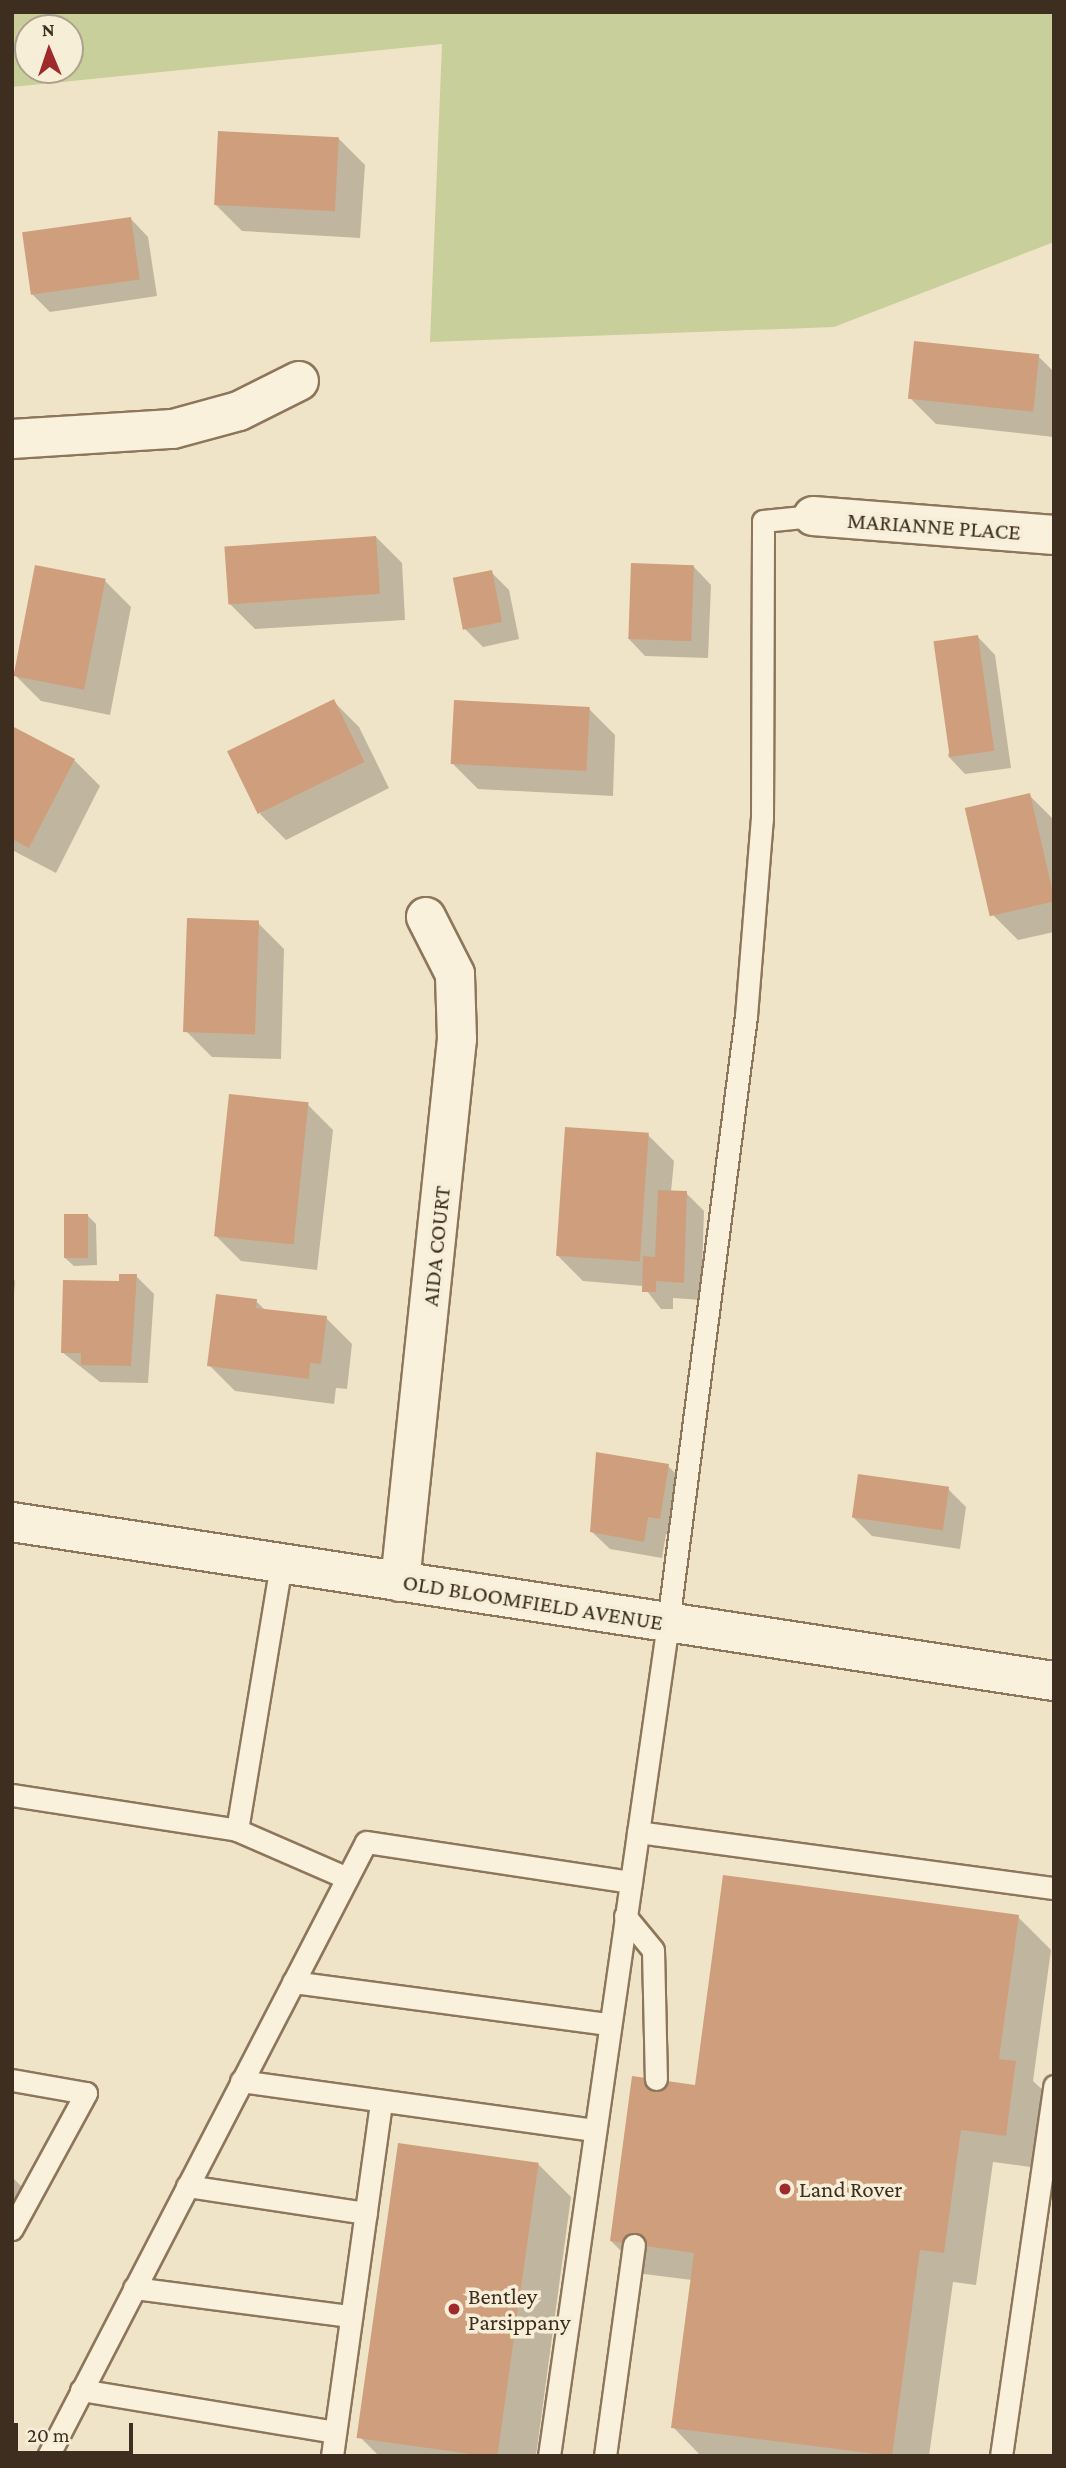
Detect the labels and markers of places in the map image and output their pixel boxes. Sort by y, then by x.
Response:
place label: Land Rover [799,2175,902,2203]
marker: Land Rover [777,2181,793,2197]
place label: Bentley Parsippany [468,2282,571,2336]
marker: Bentley Parsippany [446,2301,462,2317]

